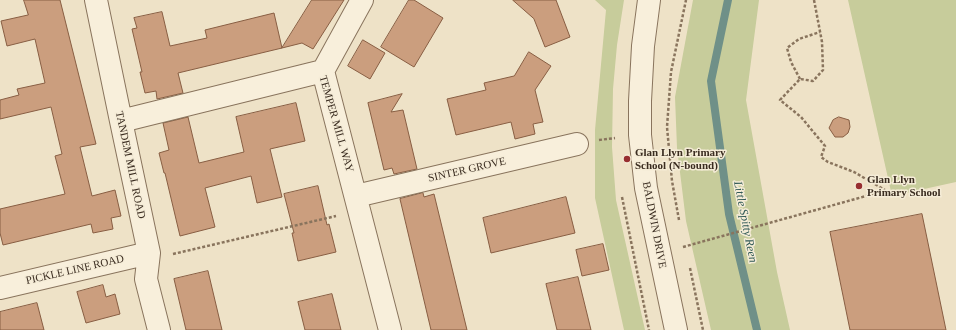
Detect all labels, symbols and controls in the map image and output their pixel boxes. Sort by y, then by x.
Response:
street label: TEMPER MILL WAY [316,74,356,174]
street label: TANDEM MILL ROAD [112,110,148,220]
place label: Glan Llyn Primary School (N-bound) [635,146,725,172]
marker: Glan Llyn Primary School (N-bound) [622,154,632,164]
street label: SINTER GROVE [427,155,507,185]
place label: Glan Llyn Primary School [867,173,941,199]
street label: BALDWIN DRIVE [639,180,669,270]
water label: Little Spitty Reen [730,180,760,264]
marker: Glan Llyn Primary School [854,181,864,191]
street label: PICKLE LINE ROAD [25,252,125,288]

